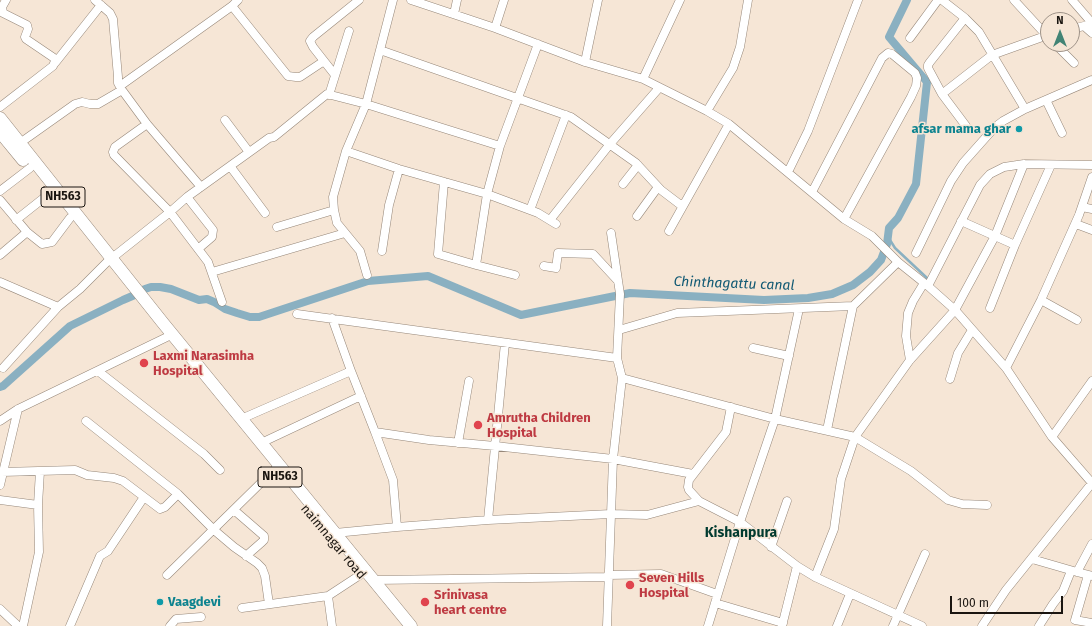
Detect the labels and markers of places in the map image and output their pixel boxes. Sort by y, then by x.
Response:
place label: afsar mama ghar [911,121,1011,137]
marker: afsar mama ghar [1014,124,1024,134]
place label: Laxmi Narasimha Hospital [153,348,254,379]
marker: Laxmi Narasimha Hospital [138,357,150,369]
place label: Amrutha Children Hospital [487,410,591,441]
marker: Amrutha Children Hospital [472,419,484,431]
place label: Seven Hills Hospital [639,570,704,601]
marker: Seven Hills Hospital [624,579,636,591]
place label: Srinivasa heart centre [434,587,507,618]
place label: Vaagdevi [168,594,221,610]
marker: Srinivasa heart centre [419,596,431,608]
marker: Vaagdevi [155,597,165,607]

